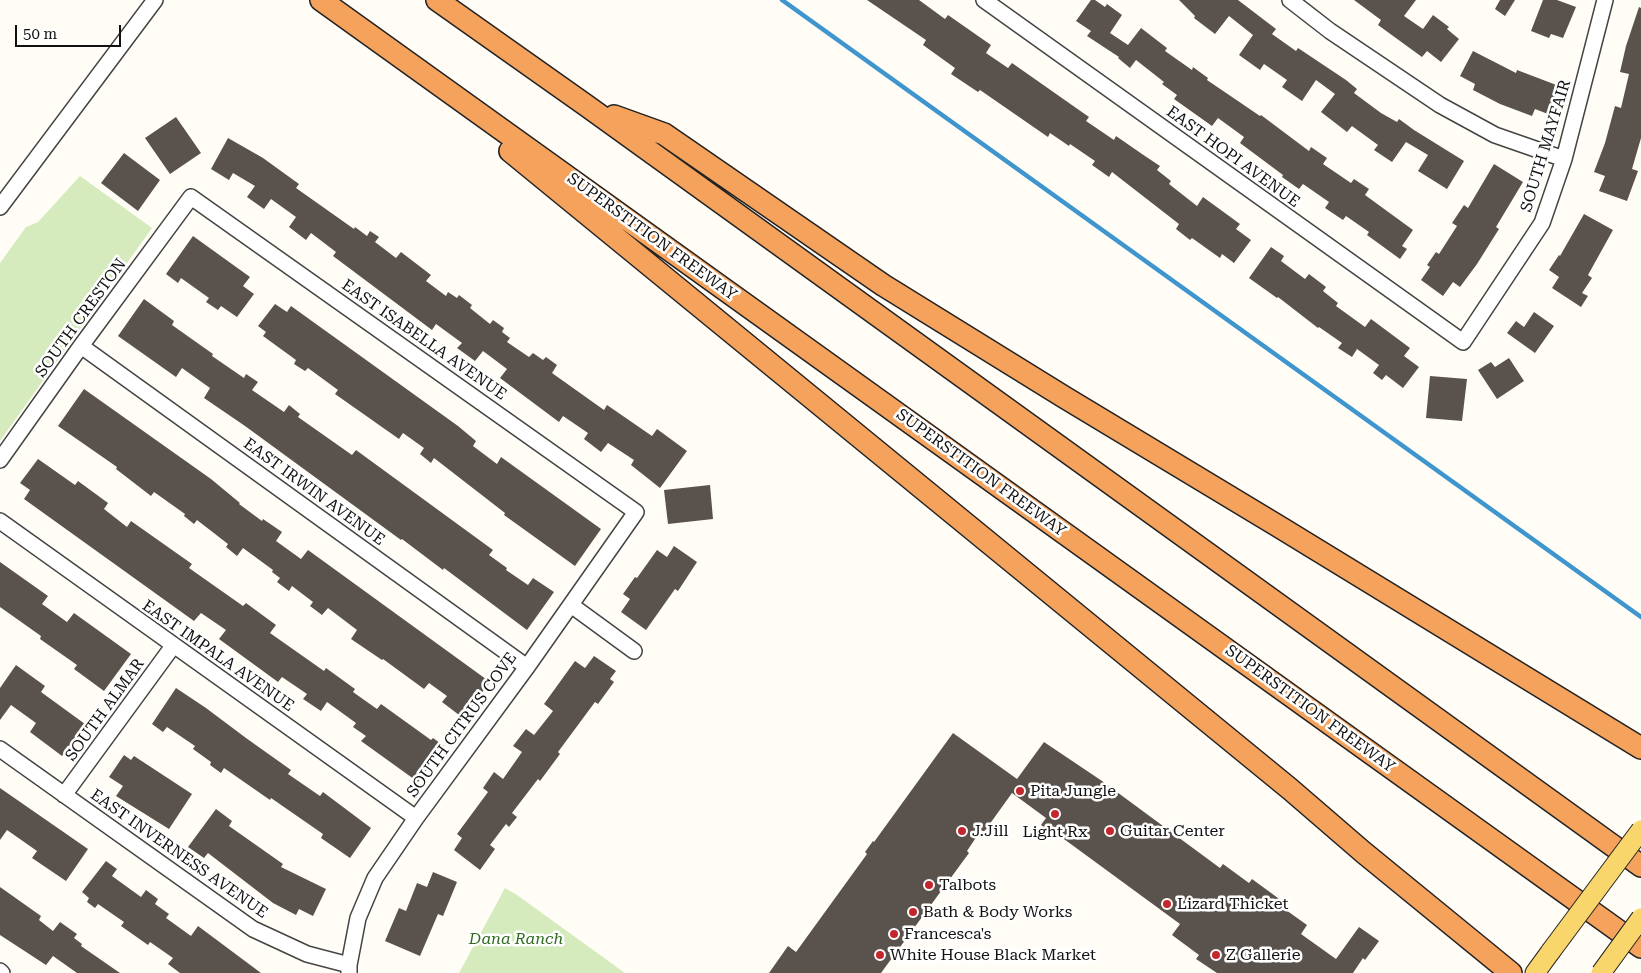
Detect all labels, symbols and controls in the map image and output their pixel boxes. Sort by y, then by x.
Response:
scale bar [18,15,124,47]
text: 50 m [23,25,57,43]
street label: SOUTH MAYFAIR [1517,78,1575,214]
street label: EAST HOPI AVENUE [1163,102,1303,212]
street label: SUPERSTITION FREEWAY [563,169,741,305]
street label: SOUTH CRESTON [32,255,130,381]
street label: EAST ISABELLA AVENUE [338,276,510,404]
street label: SUPERSTITION FREEWAY [892,405,1070,541]
street label: EAST IRWIN AVENUE [240,434,388,550]
street label: EAST IMPALA AVENUE [138,596,298,716]
street label: SUPERSTITION FREEWAY [1221,641,1399,777]
street label: SOUTH CITRUS COVE [403,649,521,801]
street label: SOUTH ALMAR [61,655,149,765]
place label: Pita Jungle [1030,781,1116,801]
street label: EAST INVERNESS AVENUE [87,785,271,923]
marker: Pita Jungle [1014,785,1026,797]
marker: Light Rx [1049,808,1061,820]
place label: J.Jill [972,821,1008,841]
place label: Guitar Center [1120,821,1225,841]
place label: Light Rx [1022,822,1088,842]
marker: J.Jill [956,825,968,837]
marker: Guitar Center [1104,825,1116,837]
place label: Talbots [939,875,996,895]
marker: Talbots [923,879,935,891]
place label: Lizard Thicket [1177,894,1288,914]
marker: Lizard Thicket [1161,898,1173,910]
place label: Bath & Body Works [923,902,1072,922]
marker: Bath & Body Works [907,906,919,918]
place label: Francesca's [904,924,991,944]
marker: Francesca's [888,928,900,940]
park label: Dana Ranch [469,929,563,949]
place label: White House Black Market [890,945,1096,965]
place label: Z Gallerie [1226,945,1300,965]
marker: White House Black Market [874,949,886,961]
marker: Z Gallerie [1210,949,1222,961]

